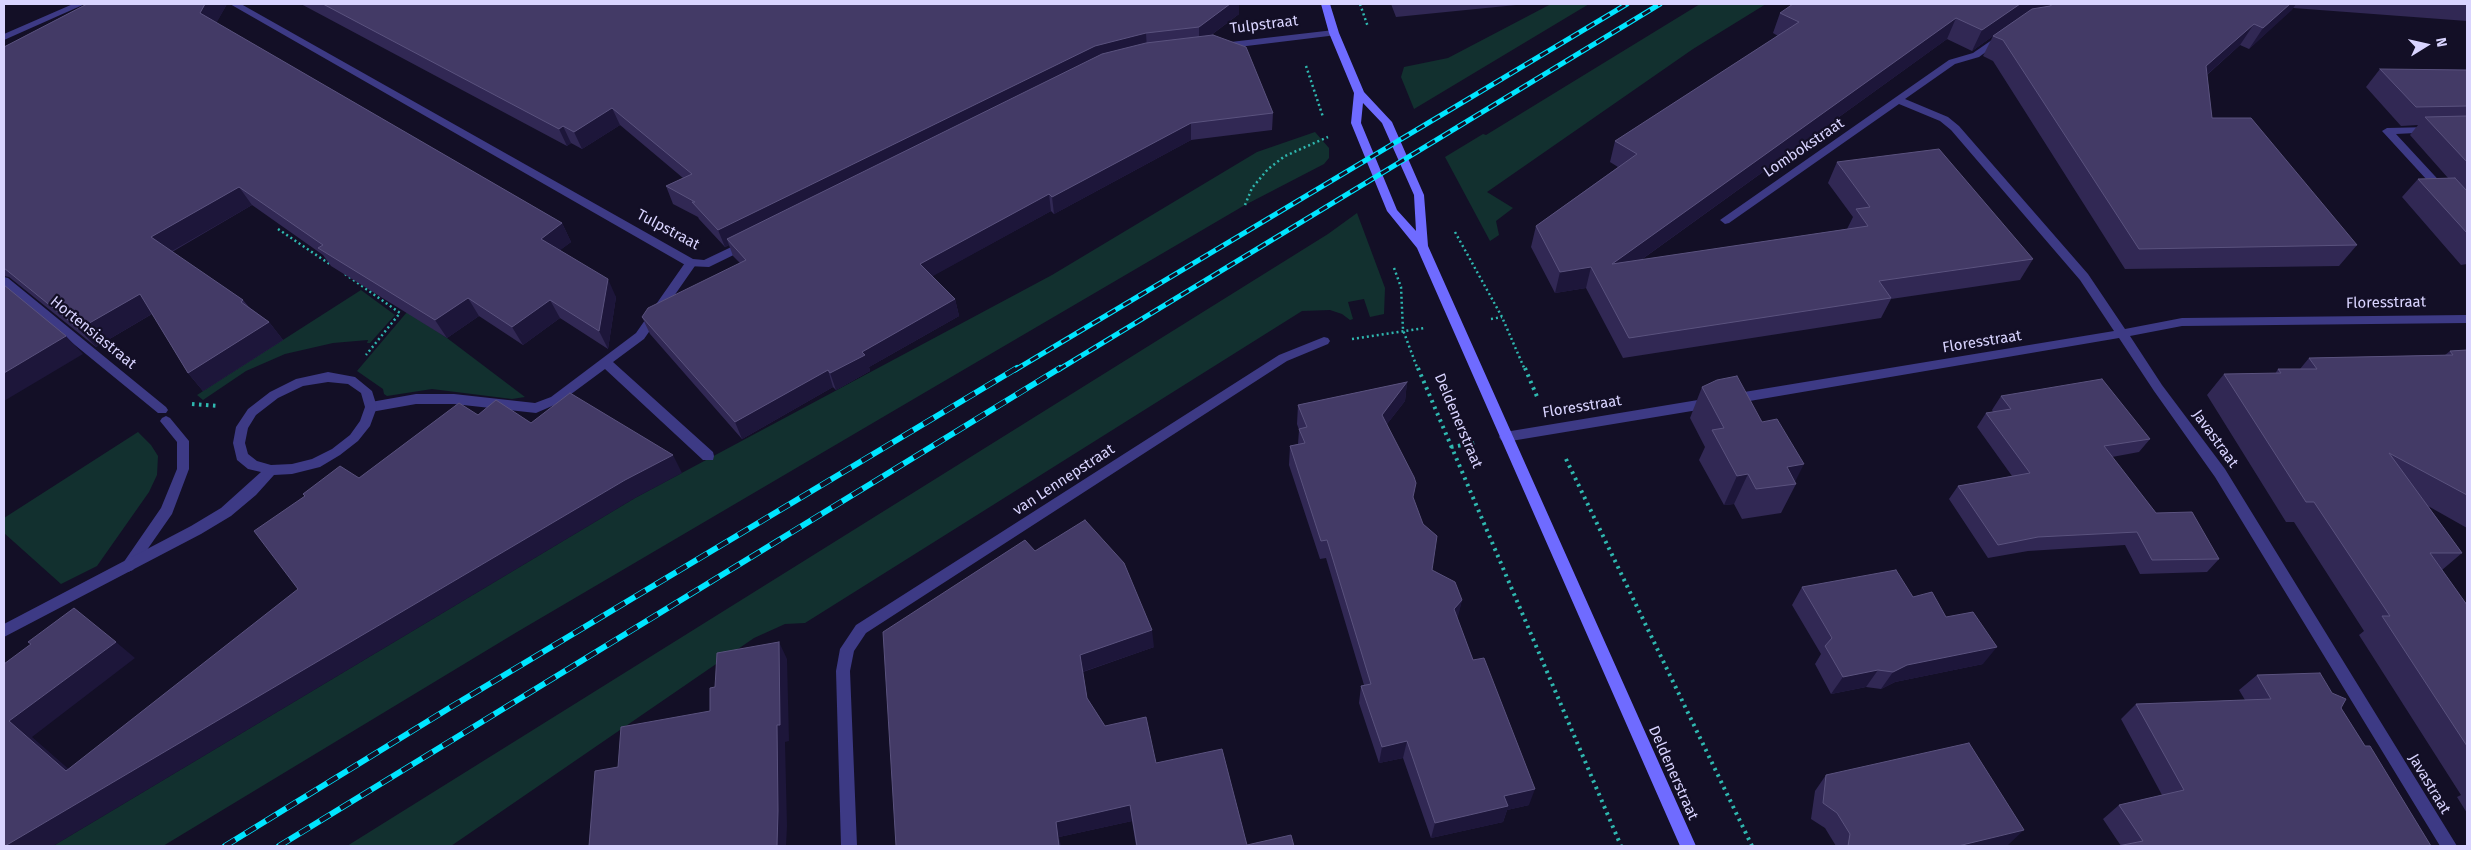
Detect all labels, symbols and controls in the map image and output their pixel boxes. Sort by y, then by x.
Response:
street label: Tulpstraat [1229,12,1299,38]
north arrow [2401,20,2451,70]
text: N [2432,36,2450,48]
street label: Lombokstraat [1760,114,1848,182]
street label: Tulpstraat [634,206,702,254]
street label: Hortensiastraat [46,293,140,373]
street label: Floresstraat [2346,293,2426,313]
street label: Floresstraat [1941,327,2023,357]
street label: Deldenerstraat [1430,371,1486,471]
street label: Floresstraat [1541,392,1623,422]
street label: Javastraat [2188,407,2242,471]
street label: van Lennepstraat [1010,440,1118,520]
street label: Deldenerstraat [1644,723,1702,823]
street label: Javastraat [2404,751,2454,817]

